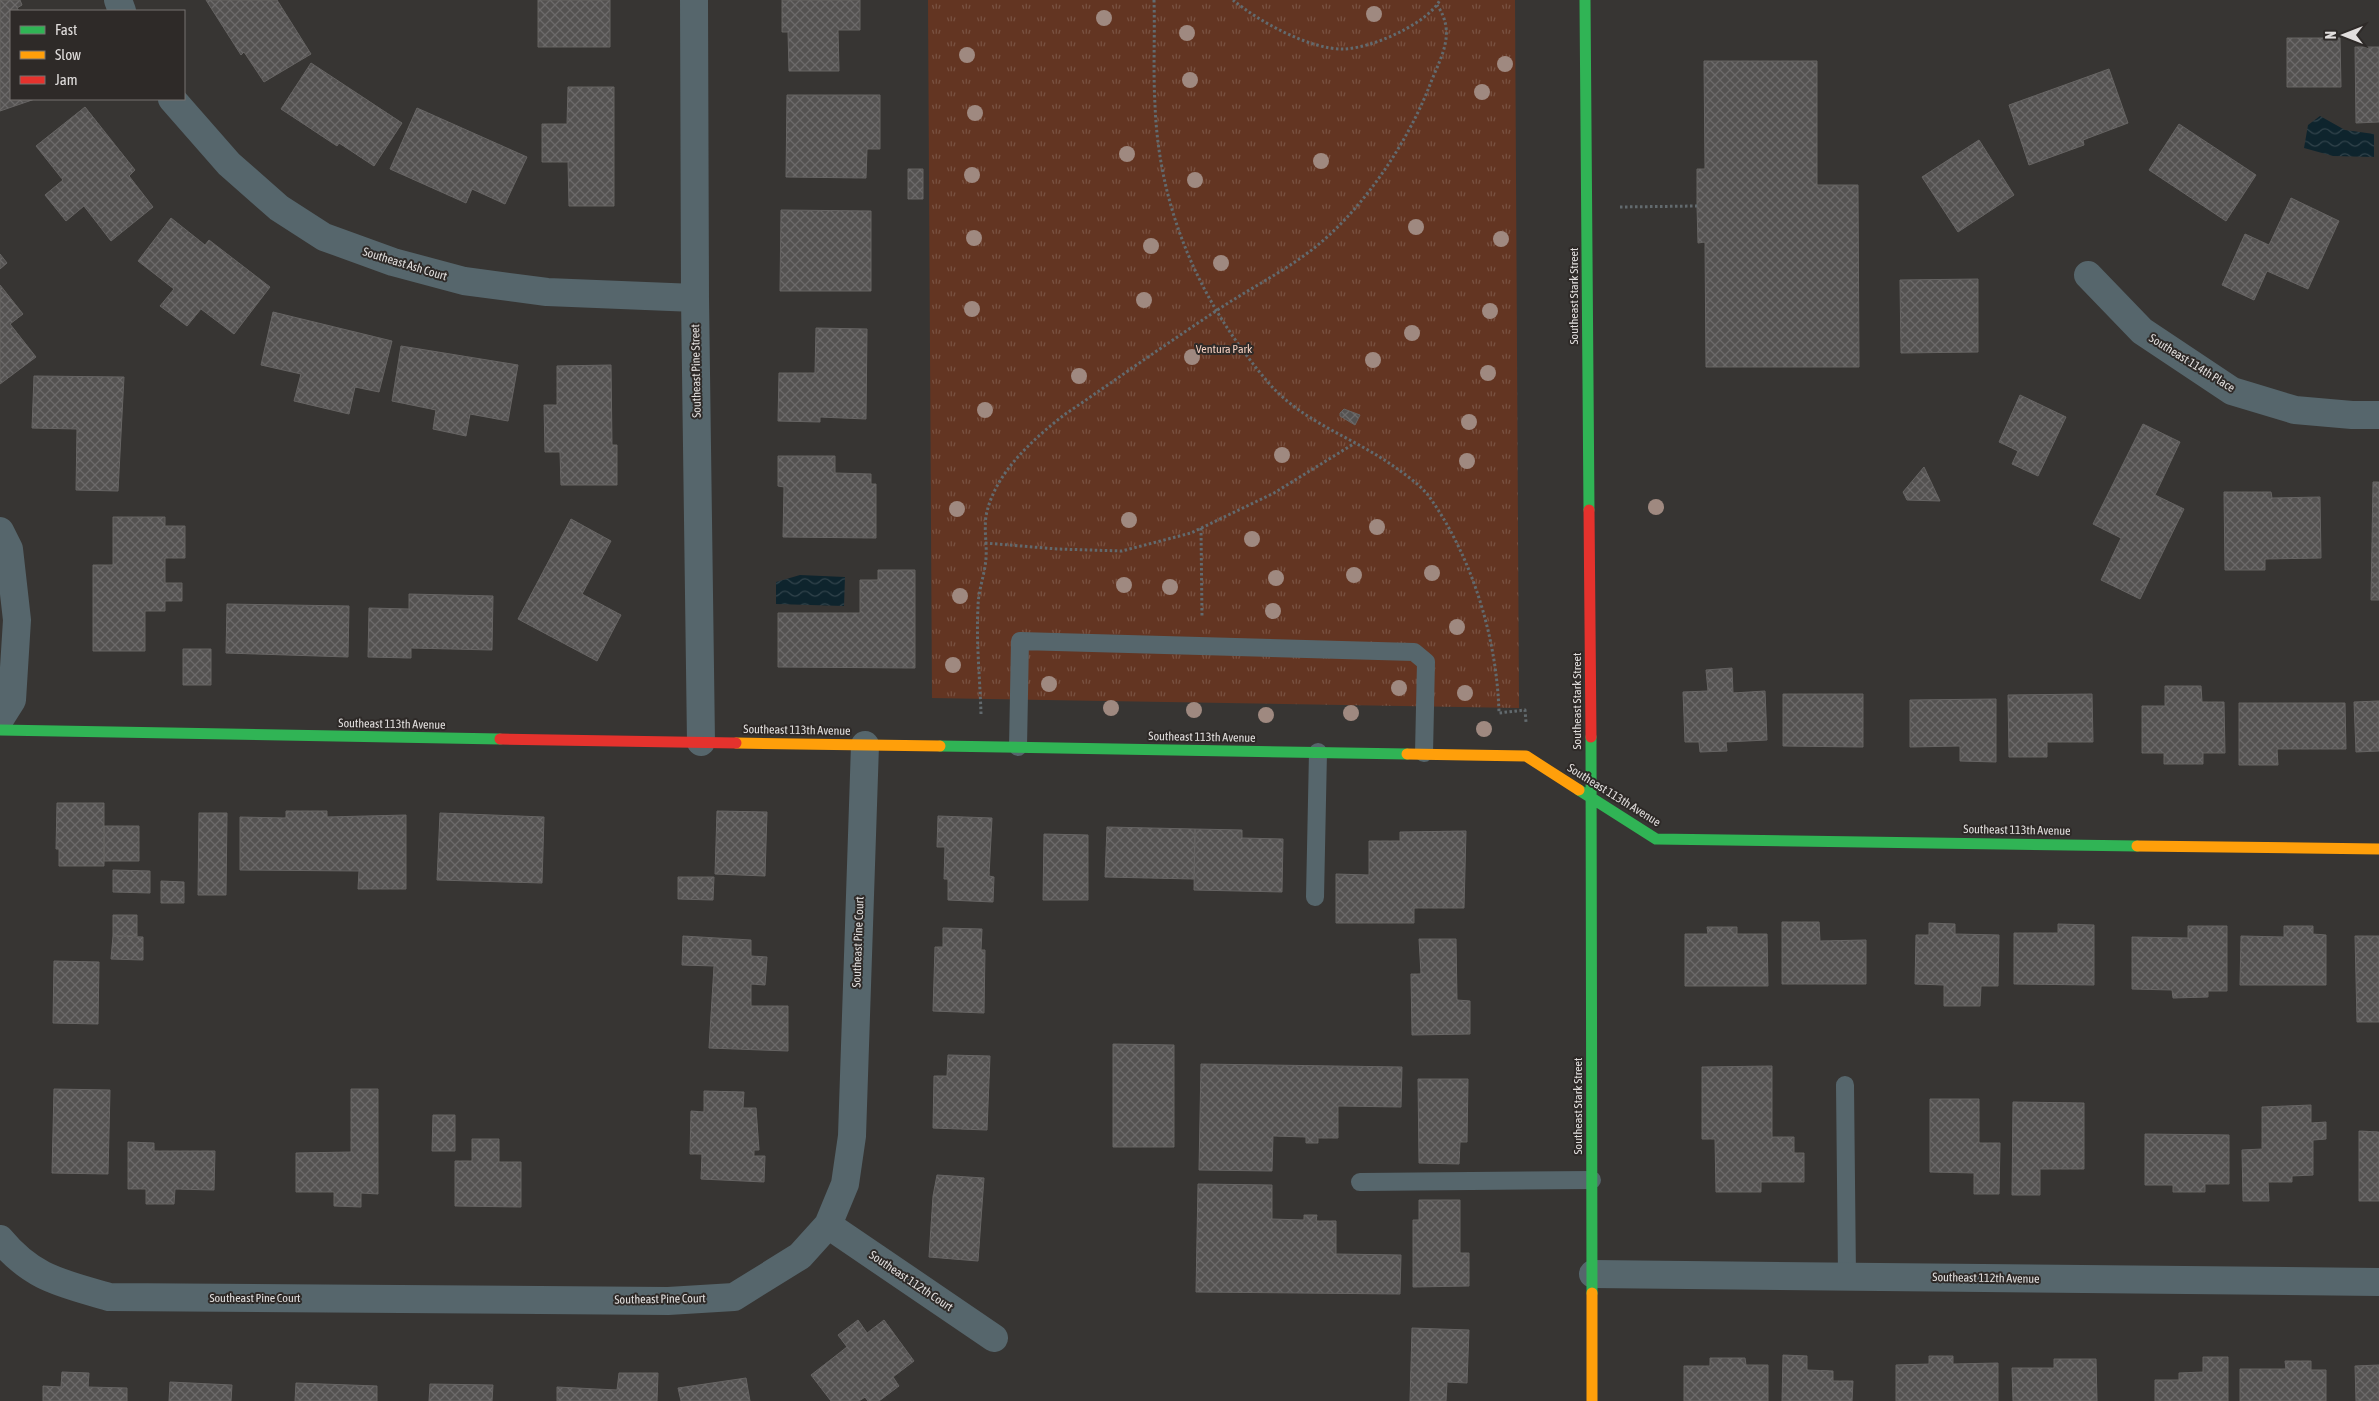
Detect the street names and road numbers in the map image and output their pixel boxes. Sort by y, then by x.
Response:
street label: Southeast Ash Court [361,245,449,284]
street label: Southeast Stark Street [1567,247,1581,345]
street label: Southeast Pine Street [688,323,704,418]
street label: Southeast 114th Place [2147,331,2237,395]
street label: Southeast Stark Street [1570,652,1584,750]
street label: Southeast 113th Avenue [338,716,446,732]
street label: Southeast 113th Avenue [743,722,851,738]
street label: Southeast 113th Avenue [1148,729,1256,745]
street label: Southeast 113th Avenue [1565,761,1663,829]
street label: Southeast 113th Avenue [1963,822,2071,838]
street label: Southeast Pine Court [849,896,867,988]
street label: Southeast Stark Street [1571,1057,1585,1155]
street label: Southeast 112th Court [867,1248,956,1314]
street label: Southeast 112th Avenue [1932,1270,2040,1286]
street label: Southeast Pine Court [209,1291,301,1305]
street label: Southeast Pine Court [614,1291,706,1307]

